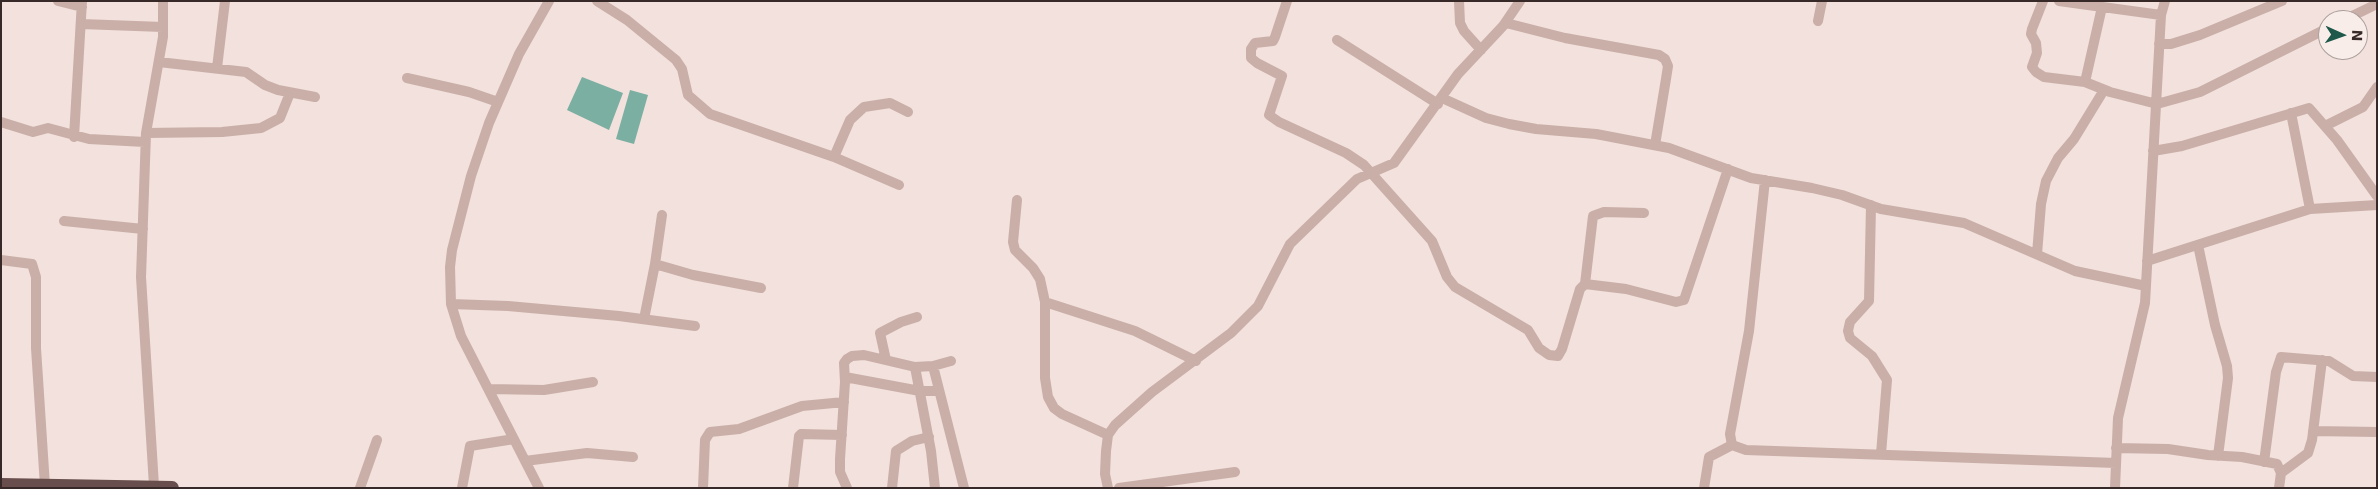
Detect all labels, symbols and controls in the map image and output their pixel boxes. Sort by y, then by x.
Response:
north arrow [2318,10,2368,60]
text: N [2349,29,2365,42]

